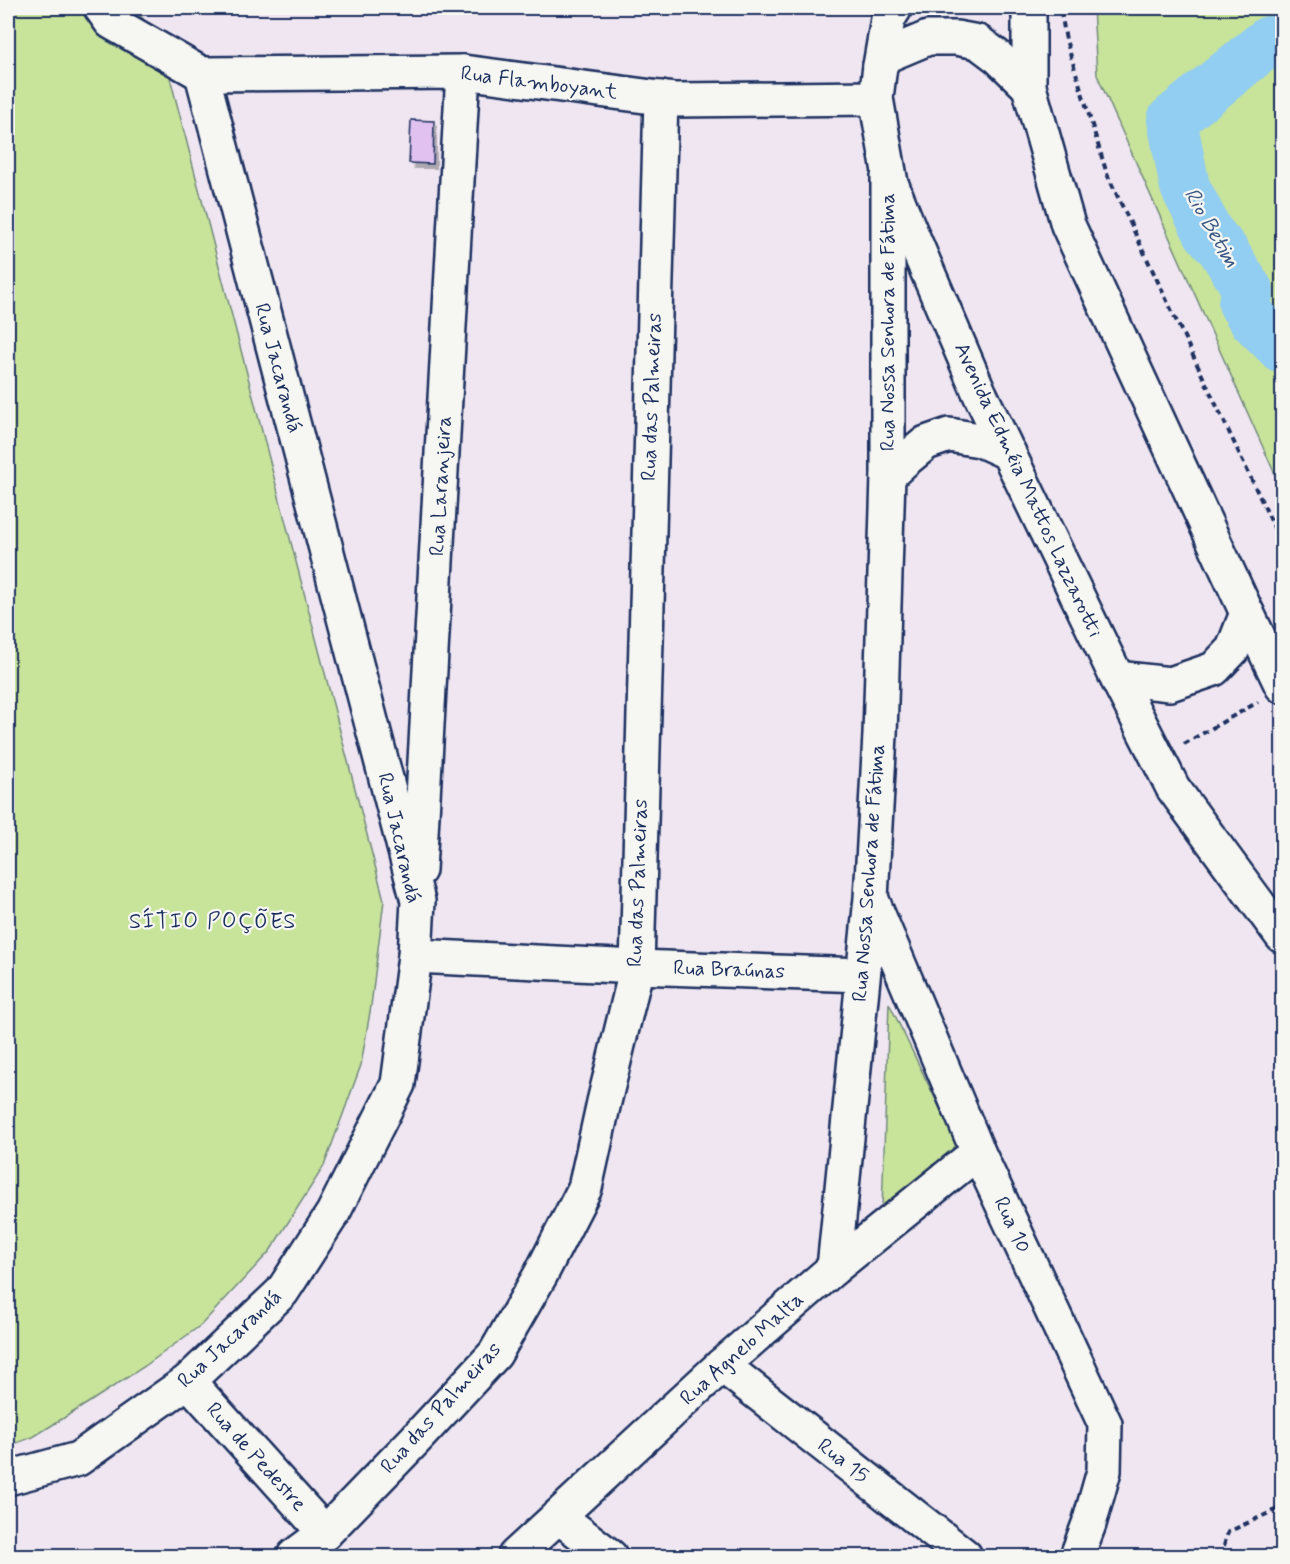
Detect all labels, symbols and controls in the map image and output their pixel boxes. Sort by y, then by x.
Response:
street label: Rua Flamboyant [459,59,620,107]
water label: Rio Betim [1177,183,1245,273]
street label: Rua Nossa Senhora de Fátima [874,193,902,451]
street label: Rua Jacarandá [247,300,309,436]
street label: Rua das Palmeiras [635,312,669,482]
street label: Avenida Edméia Mattos Lazzarotti [947,338,1109,642]
street label: Rua Laranjeira [423,415,459,557]
street label: Rua Nossa Senhora de Fátima [846,743,892,1003]
street label: Rua Jacarandá [370,770,428,906]
street label: Rua das Palmeiras [621,798,655,968]
district label: SÍTIO POÇÕES [129,907,297,936]
street label: Rua Braúnas [673,954,785,986]
street label: Rua 10 [987,1192,1037,1258]
street label: Rua Jacarandá [172,1283,288,1395]
street label: Rua Agnelo Malta [674,1286,810,1412]
street label: Rua das Palmeiras [374,1336,508,1480]
street label: Rua de Pedestre [199,1396,313,1518]
street label: Rua 15 [811,1432,875,1490]

